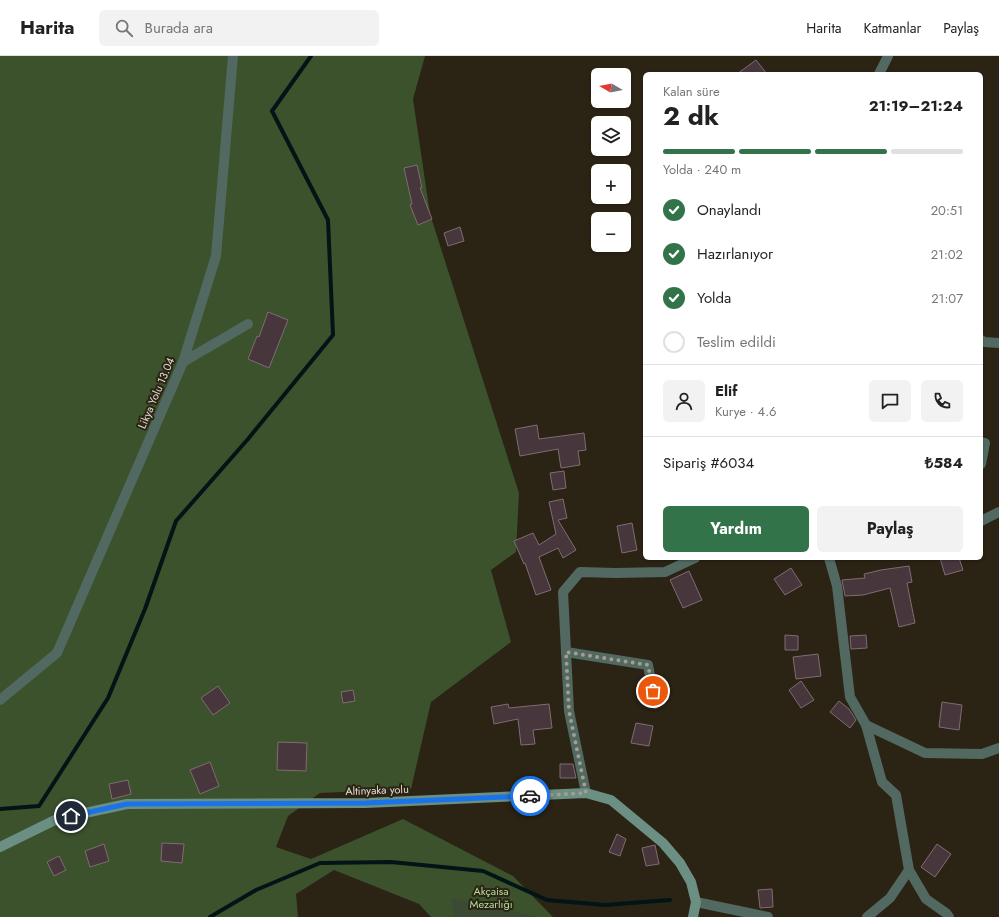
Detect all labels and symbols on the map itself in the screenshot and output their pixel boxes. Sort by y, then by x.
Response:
north arrow [591,68,631,108]
street label: Likya Yolu 13.04 [134,354,178,431]
pin [636,674,670,708]
courier [510,776,550,816]
street label: Altinyaka yolu [345,781,409,799]
pin [54,799,88,833]
park label: Akçaisa Mezarlığı [469,883,513,912]

